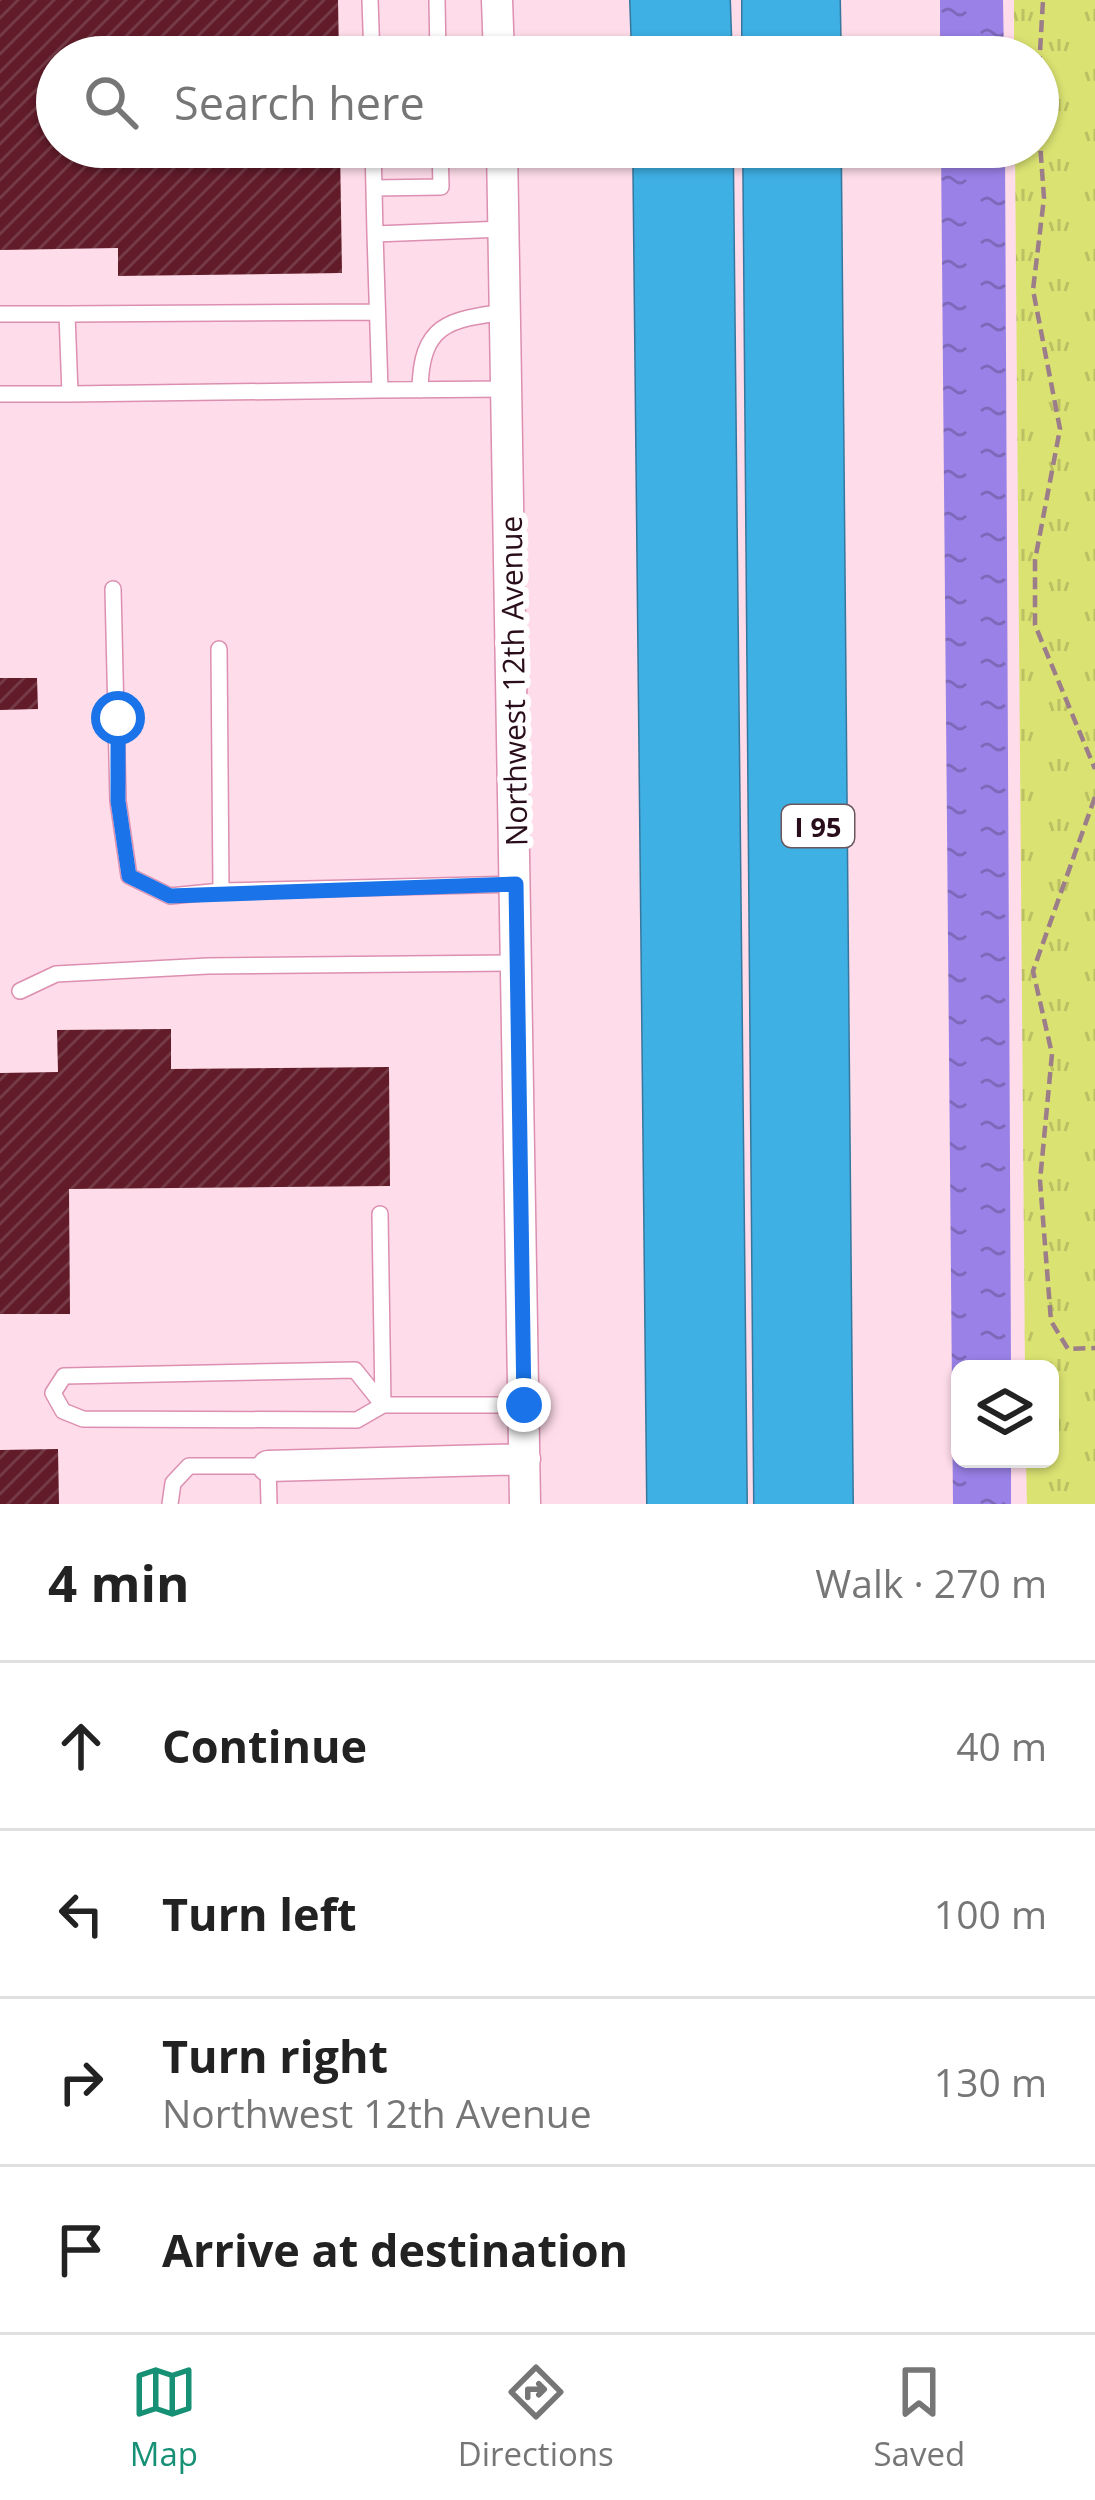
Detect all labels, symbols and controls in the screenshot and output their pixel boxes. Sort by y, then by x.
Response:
search box [36,36,1059,168]
icon: search [78,69,144,135]
text: Search here [174,72,425,133]
street label: Northwest 12th Avenue [490,515,536,847]
route start [91,691,145,745]
road number: I 95 [782,805,854,847]
map controls [951,1360,1059,1468]
button: layers [951,1360,1059,1468]
route end [497,1378,551,1432]
text: 4 min [48,1547,190,1617]
text: Walk · 270 m [815,1556,1047,1609]
icon: ahead [48,1713,114,1779]
text: Continue [162,1715,367,1776]
text: 40 m [956,1719,1047,1772]
icon: left [48,1881,114,1947]
text: Turn left [162,1883,357,1944]
text: 100 m [934,1887,1047,1940]
text: Turn right [162,2025,388,2086]
icon: right [48,2049,114,2115]
text: 130 m [934,2055,1047,2108]
text: Northwest 12th Avenue [162,2086,592,2139]
icon: arrive [48,2217,114,2283]
text: Arrive at destination [162,2219,628,2280]
tab: Map [130,2359,198,2476]
tab: Directions [458,2359,614,2476]
tab: Saved [873,2359,965,2476]

